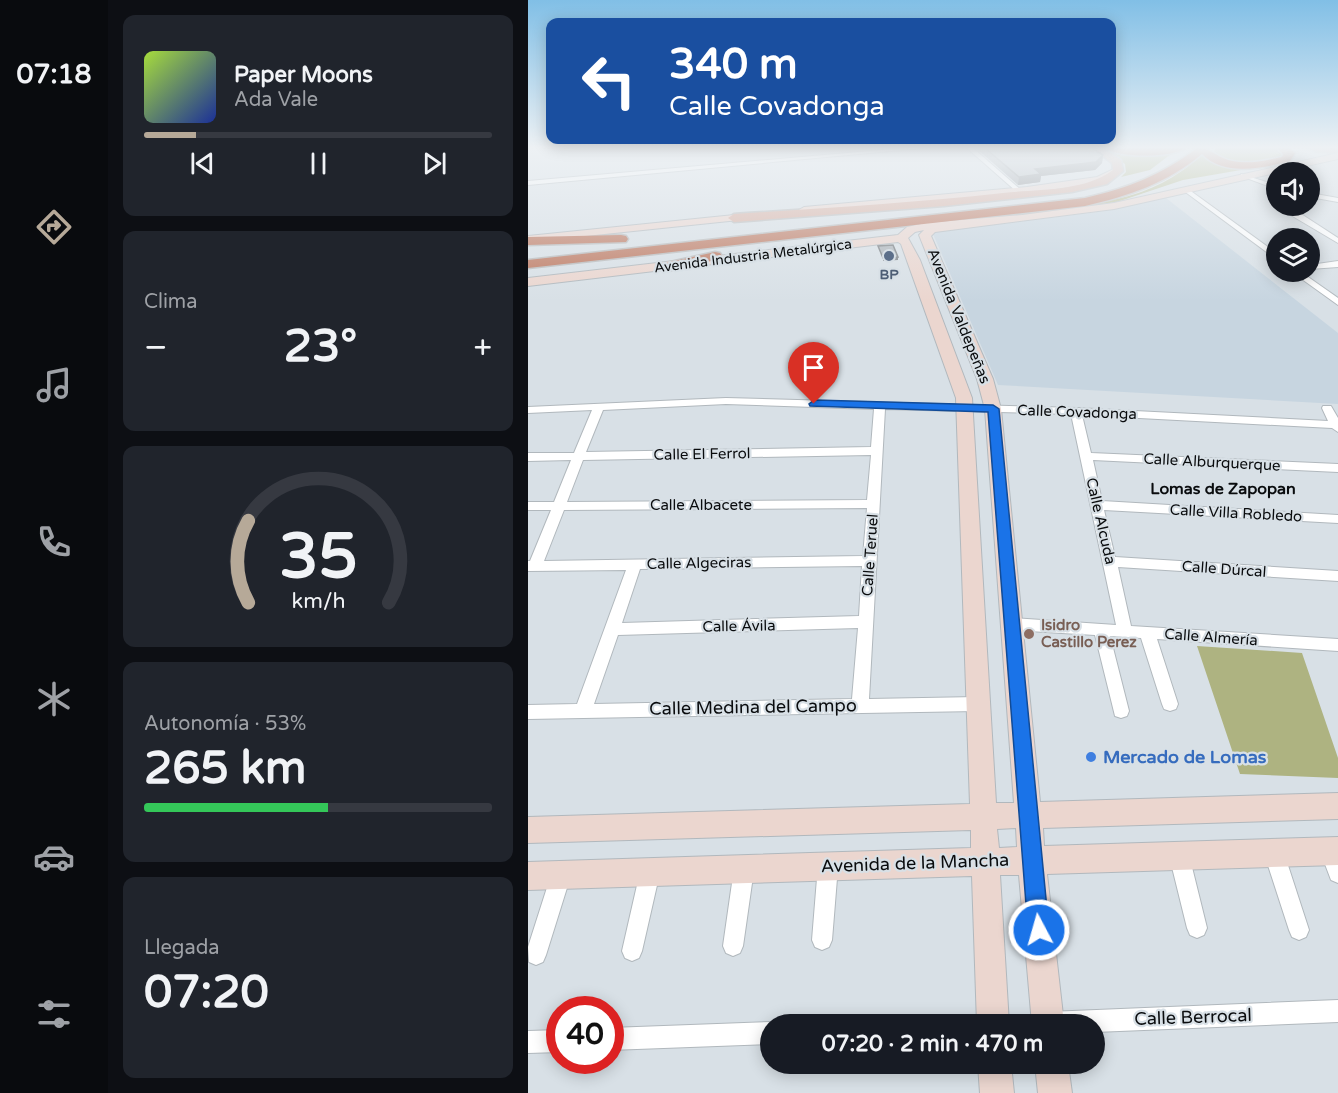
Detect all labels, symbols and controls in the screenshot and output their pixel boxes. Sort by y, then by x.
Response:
text: 340 m [669,39,798,90]
icon: left [570,42,648,120]
text: 07:18 [17,58,91,91]
text: Paper Moons [234,62,373,88]
text: Ada Vale [234,88,318,112]
text: Calle Covadonga [669,90,885,123]
icon: previous [186,147,219,180]
icon: pause [302,147,335,180]
icon: next [418,147,451,180]
map controls [1266,162,1320,282]
button: sound [1266,162,1320,216]
icon: directions [33,206,75,248]
button: layers [1266,228,1320,282]
street label: Avenida Industria Metalúrgica [653,235,853,277]
street label: Avenida Valdepeñas [924,246,994,386]
marker: BP [882,249,896,263]
place label: BP [879,266,899,283]
text: Clima [144,290,197,314]
text: 23° [284,320,357,374]
text: − [144,328,168,367]
text: + [473,328,492,367]
pin [788,342,839,404]
icon: arrive [797,351,830,384]
icon: music [33,364,75,406]
street label: Calle Covadonga [1017,401,1137,423]
street label: Calle El Ferrol [653,444,751,464]
street label: Calle Alburquerque [1143,449,1281,475]
street label: Calle Alcuda [1082,476,1120,566]
district label: Lomas de Zapopan [1150,479,1296,499]
street label: Calle Albacete [650,496,752,514]
street label: Calle Villa Robledo [1169,501,1303,525]
street label: Calle Teruel [858,513,882,597]
icon: phone [33,521,75,563]
text: 35 [279,521,357,596]
street label: Calle Algeciras [647,553,751,573]
street label: Calle Dúrcal [1181,557,1267,581]
text: km/h [291,589,345,615]
street label: Calle Ávila [702,616,776,636]
place label: Isidro Castillo Perez [1041,616,1137,651]
street label: Calle Almería [1164,625,1258,649]
marker: Isidro Castillo Perez [1022,627,1036,641]
icon: climate [33,678,75,720]
street label: Calle Medina del Campo [649,694,857,720]
text: Autonomía · 53% [144,712,306,736]
text: 265 km [144,742,306,796]
place label: Mercado de Lomas [1103,746,1267,768]
marker: Mercado de Lomas [1084,750,1098,764]
icon: car [33,836,75,878]
street label: Avenida de la Mancha [820,849,1010,877]
position arrow [1007,898,1071,962]
text: Llegada [144,936,220,960]
text: 07:20 [144,966,269,1020]
icon: filters [33,993,75,1035]
speed limit sign: 40 [546,996,624,1074]
street label: Calle Berrocal [1134,1004,1252,1030]
text: 07:20 · 2 min · 470 m [822,1031,1043,1057]

